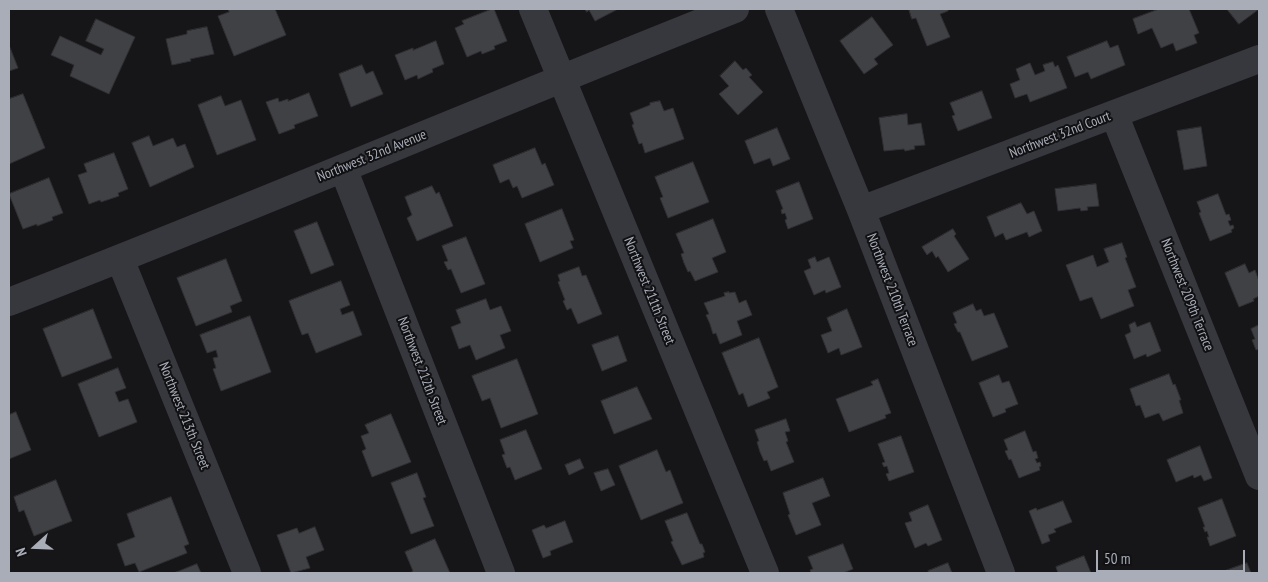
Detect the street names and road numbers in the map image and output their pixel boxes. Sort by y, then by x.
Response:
street label: Northwest 32nd Court [1007,108,1113,162]
street label: Northwest 32nd Avenue [315,126,429,186]
street label: Northwest 210th Terrace [863,231,921,349]
street label: Northwest 211th Street [620,235,678,347]
street label: Northwest 209th Terrace [1157,236,1217,354]
street label: Northwest 212th Street [394,315,450,427]
street label: Northwest 213th Street [155,360,213,472]

